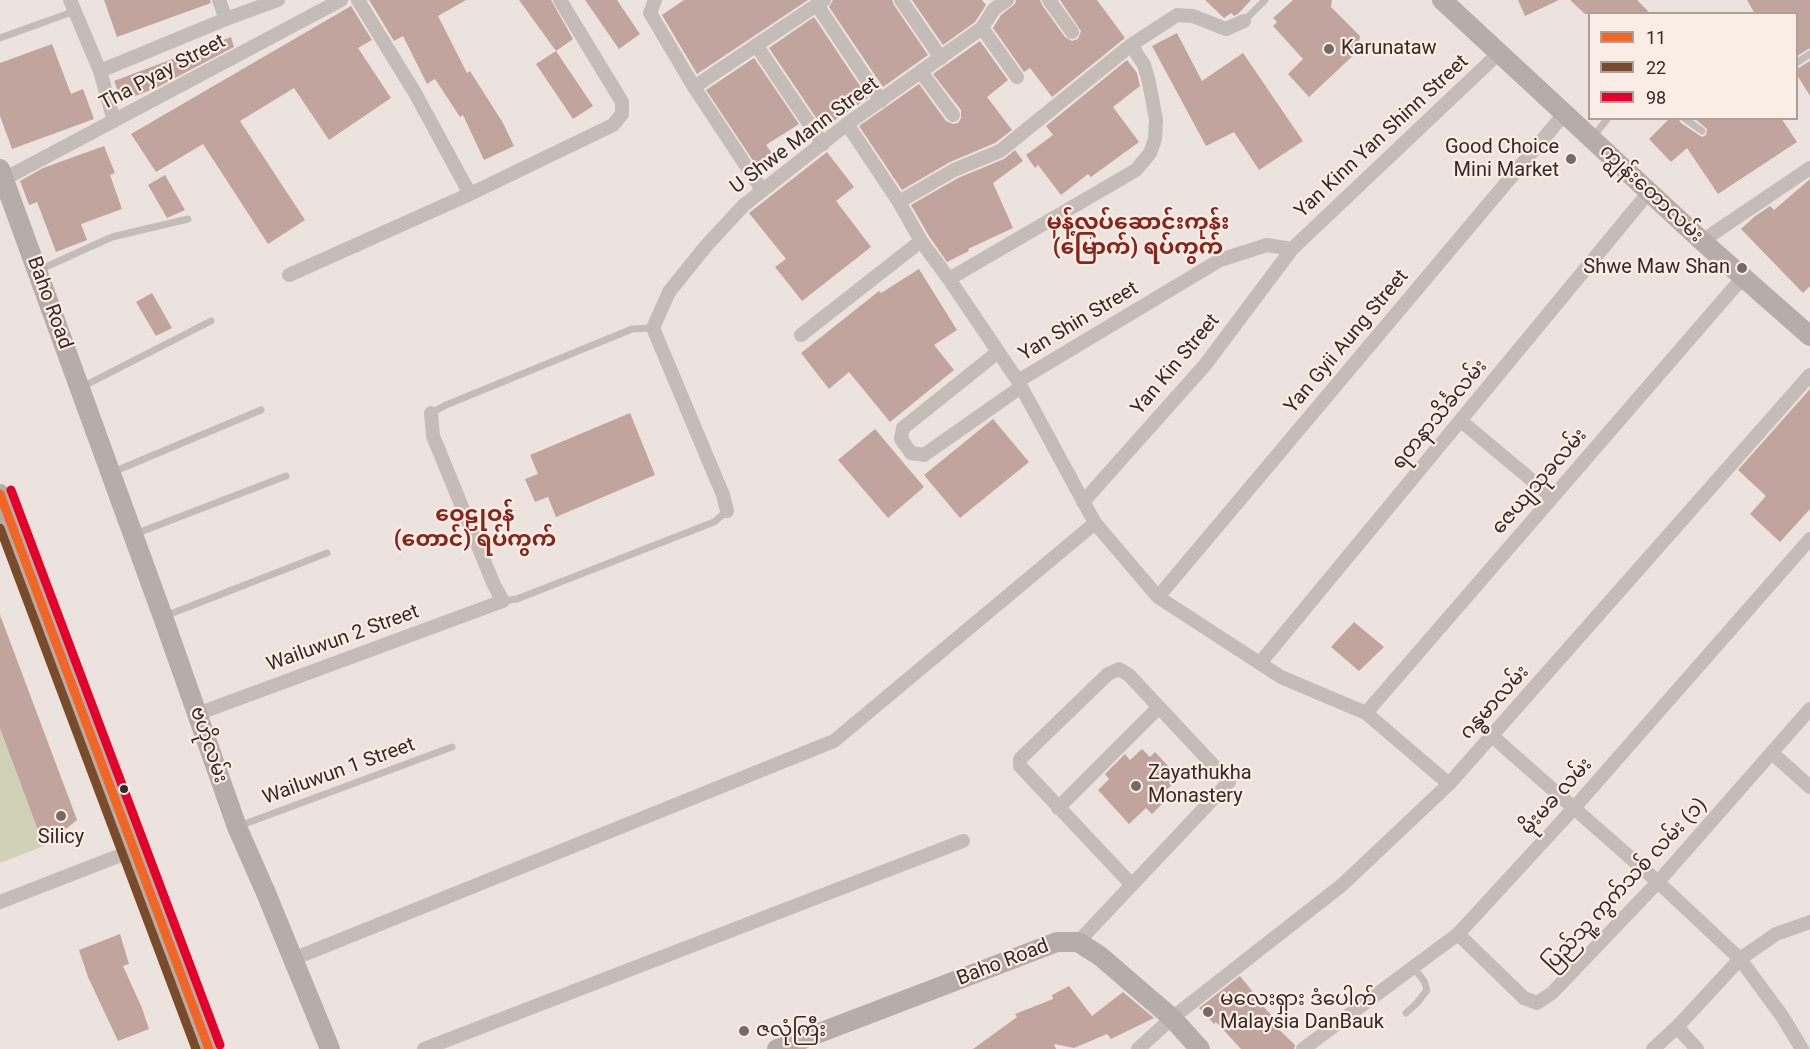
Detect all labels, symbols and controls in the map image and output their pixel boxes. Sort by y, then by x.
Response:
legend [1588,12,1798,120]
text: 11 [1646,27,1666,48]
street label: Tha Pyay Street [96,30,230,116]
place label: Karunataw [1341,37,1437,61]
marker: Karunataw [1322,42,1336,56]
street label: Yan Kinn Yan Shinn Street [1290,50,1474,224]
text: 22 [1646,57,1666,78]
street label: U Shwe Mann Street [726,72,884,200]
text: 98 [1646,87,1666,108]
place label: Good Choice Mini Market [1445,136,1559,183]
street label: ကျွန်းတောလမ်း [1594,140,1708,248]
marker: Good Choice Mini Market [1564,152,1578,166]
district label: မုန့်လုပ်ဆောင်းကုန်း (မြောက်) ရပ်ကွက် [1047,210,1229,262]
street label: Baho Road [21,254,77,352]
place label: Shwe Maw Shan [1583,256,1730,280]
marker: Shwe Maw Shan [1735,261,1749,275]
street label: Yan Gyii Aung Street [1280,265,1414,419]
street label: Yan Shin Street [1015,277,1143,367]
street label: Yan Kin Street [1127,310,1225,420]
street label: ရတနာသိင်္ခလမ်း [1387,355,1493,475]
street label: ဇေယျသုခလမ်း [1487,424,1593,540]
district label: ဝေဠုဝန် (တောင်) ရပ်ကွက် [394,502,556,554]
street label: Wailuwun 2 Street [264,600,422,678]
street label: ဂန္ဓမာလမ်း [1455,661,1535,745]
street label: ဗဟိုလမ်း [184,704,232,786]
street label: Wailuwun 1 Street [260,733,418,811]
street label: မိုးမခ လမ်း [1516,754,1598,840]
place label: Zayathukha Monastery [1148,762,1252,809]
marker: Zayathukha Monastery [1129,779,1143,793]
unlabelled marker [118,783,130,795]
street label: ပြည်သူ့ ကွက်သစ် လမ်း (၁) [1540,793,1712,977]
marker: Silicy [54,809,68,823]
place label: Silicy [38,826,84,850]
street label: Baho Road [954,934,1052,992]
place label: မလေးရှား ဒံပေါက် Malaysia DanBauk [1220,988,1384,1035]
marker: မလေးရှား ဒံပေါက် Malaysia DanBauk [1201,1005,1215,1019]
place label: ဇလုံကြီး [756,1019,826,1043]
marker: ဇလုံကြီး [737,1024,751,1038]

